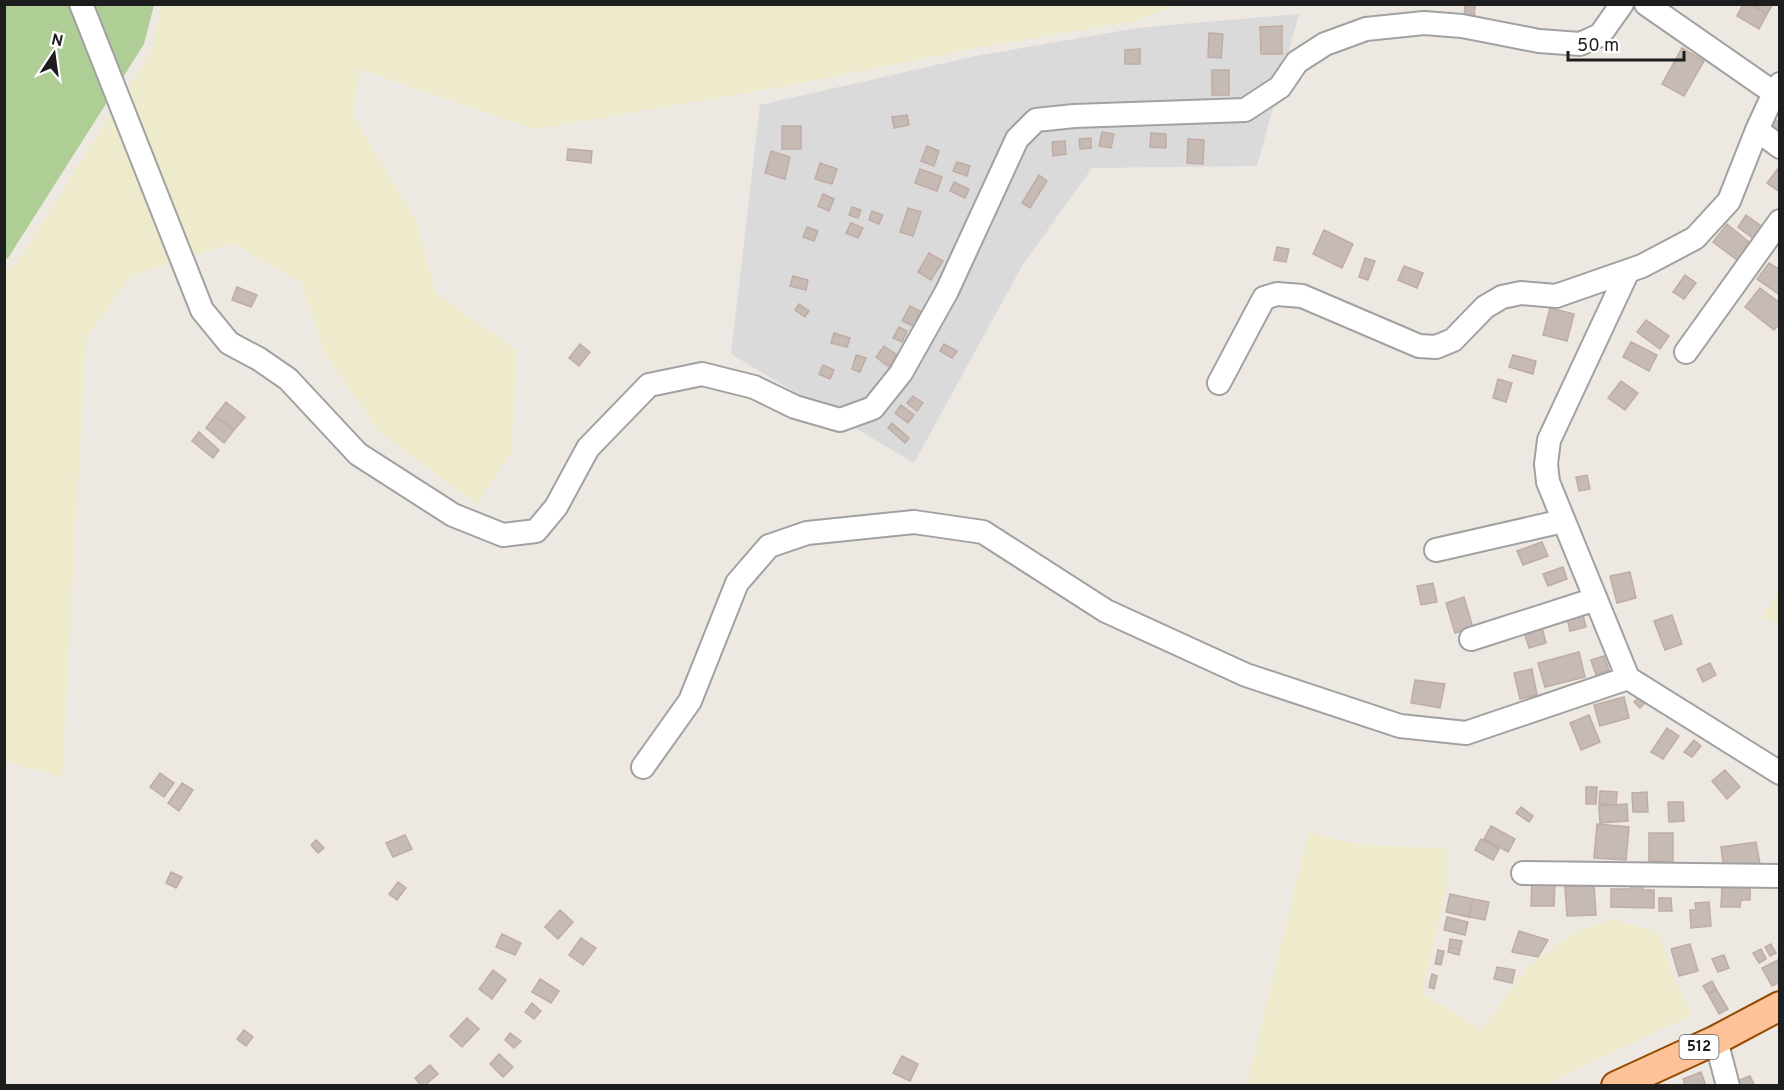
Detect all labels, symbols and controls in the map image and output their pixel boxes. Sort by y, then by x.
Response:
north arrow [24,24,84,84]
scale bar [1568,24,1684,62]
text: N [49,30,65,52]
text: 50 m [1577,35,1619,58]
road number: 512 [1680,1035,1718,1059]

